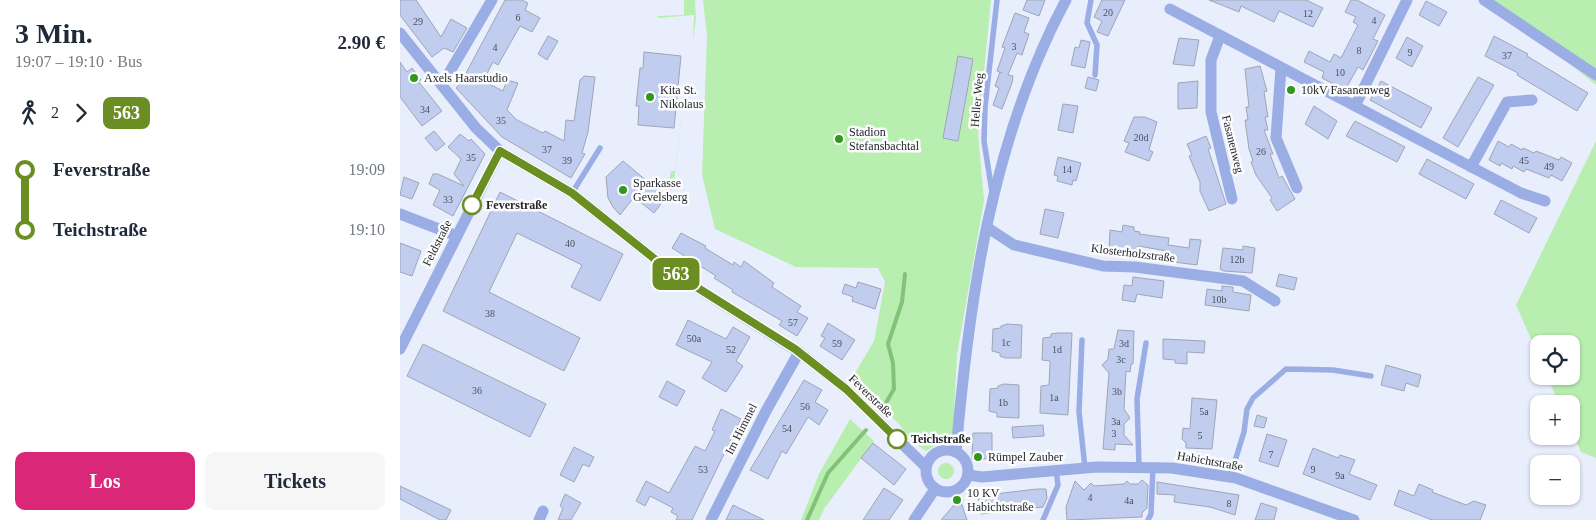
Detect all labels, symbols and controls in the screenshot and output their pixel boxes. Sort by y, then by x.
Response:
house number: 20 [1103,7,1113,18]
house number: 12 [1303,8,1313,19]
house number: 6 [516,12,521,23]
house number: 4 [1372,15,1377,26]
house number: 29 [413,16,423,27]
text: 3 Min. [15,18,93,49]
text: 2.90 € [338,32,385,53]
house number: 3 [1012,41,1017,52]
house number: 4 [493,42,498,53]
house number: 8 [1357,45,1362,56]
house number: 9 [1408,47,1413,58]
house number: 37 [1502,50,1512,61]
text: 19:07 – 19:10 · Bus [15,53,142,70]
house number: 10 [1335,67,1345,78]
place label: Axels Haarstudio [424,71,508,85]
marker: Axels Haarstudio [408,72,420,84]
street label: Heller Weg [968,72,986,128]
place label: Kita St. Nikolaus [660,83,704,111]
place label: 10kV Fasanenweg [1301,83,1390,97]
marker: 10kV Fasanenweg [1285,84,1297,96]
marker: Kita St. Nikolaus [644,91,656,103]
icon: walk [15,99,43,127]
icon: forward [67,99,95,127]
text: 563 [113,103,140,123]
text: 2 [51,104,59,121]
house number: 34 [420,104,430,115]
street label: Fasanenweg [1219,114,1247,174]
house number: 35 [496,115,506,126]
place label: Stadion Stefansbachtal [849,125,920,153]
house number: 20d [1134,132,1149,143]
marker: Stadion Stefansbachtal [833,133,845,145]
house number: 37 [542,144,552,155]
house number: 26 [1256,146,1266,157]
house number: 35 [466,152,476,163]
house number: 39 [562,155,572,166]
house number: 45 [1519,155,1529,166]
text: Feverstraße [53,159,150,180]
text: 19:09 [349,161,385,178]
house number: 49 [1544,161,1554,172]
house number: 14 [1062,164,1072,175]
place label: Sparkasse Gevelsberg [633,176,687,204]
marker: Sparkasse Gevelsberg [617,184,629,196]
house number: 33 [443,194,453,205]
marker: Feverstraße [462,195,482,215]
place label: Feverstraße [486,198,548,212]
street label: Feldstraße [419,218,455,268]
text: Teichstraße [53,219,147,240]
text: 19:10 [349,221,385,238]
house number: 40 [565,238,575,249]
street label: Klosterholzstraße [1090,241,1176,265]
house number: 12b [1230,254,1245,265]
line badge: 563 [647,258,705,290]
text: 563 [663,264,690,284]
house number: 10b [1212,294,1227,305]
house number: 38 [485,308,495,319]
house number: 57 [788,317,798,328]
house number: 50a [687,333,702,344]
map controls [1530,335,1580,505]
button: locate [1530,335,1580,385]
house number: 1c [1001,337,1011,348]
house number: 59 [832,338,842,349]
house number: 3d [1119,338,1129,349]
house number: 52 [726,344,736,355]
house number: 1d [1052,344,1062,355]
house number: 3c [1116,354,1126,365]
street label: Feverstraße [846,372,896,420]
house number: 36 [472,385,482,396]
house number: 3b [1112,386,1122,397]
house number: 1a [1049,392,1059,403]
button: + [1530,395,1580,445]
house number: 1b [998,397,1008,408]
street label: Im Himmel [722,400,760,457]
house number: 56 [800,401,810,412]
house number: 5a [1199,406,1209,417]
house number: 3a [1111,416,1121,427]
house number: 54 [782,423,792,434]
house number: 3 [1112,428,1117,439]
marker: Teichstraße [887,429,907,449]
house number: 5 [1198,430,1203,441]
place label: Teichstraße [911,432,971,446]
street label: Habichtstraße [1176,448,1244,474]
house number: 7 [1269,449,1274,460]
place label: Rümpel Zauber [988,450,1063,464]
marker: Rümpel Zauber [972,451,984,463]
button: Los [15,452,195,510]
button: Tickets [205,452,385,510]
button: − [1530,455,1580,505]
house number: 53 [698,464,708,475]
house number: 9 [1311,464,1316,475]
house number: 9a [1335,470,1345,481]
place label: 10 KV Habichtstraße [967,486,1034,514]
house number: 4 [1088,492,1093,503]
marker: 10 KV Habichtstraße [951,494,963,506]
house number: 4a [1124,495,1134,506]
house number: 8 [1227,498,1232,509]

